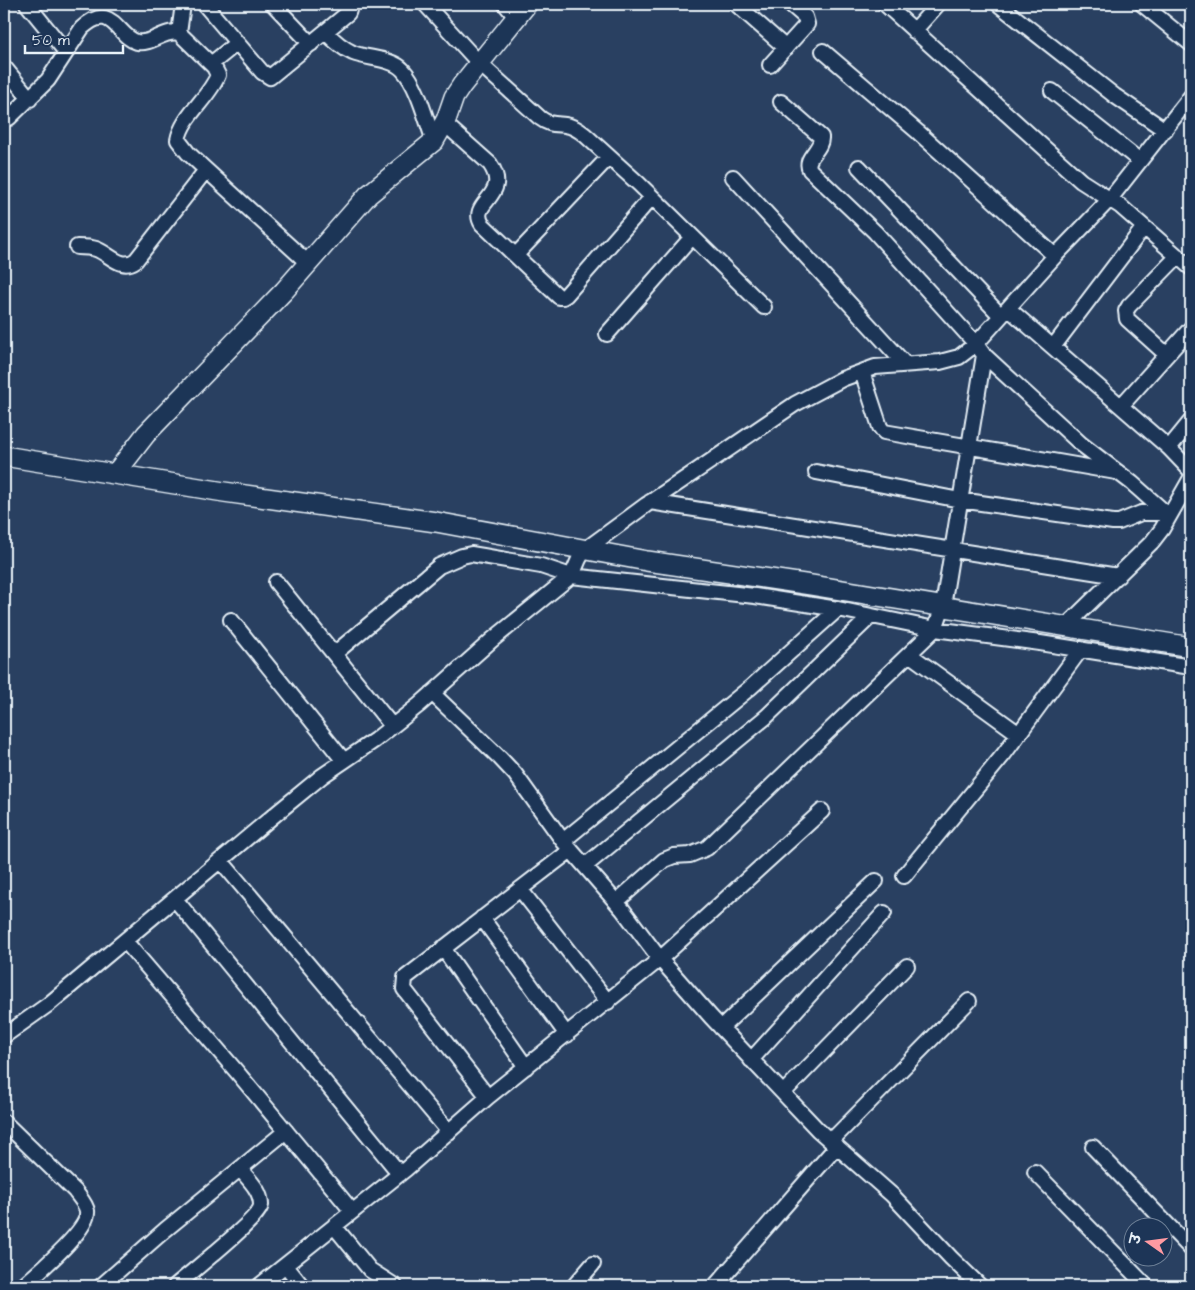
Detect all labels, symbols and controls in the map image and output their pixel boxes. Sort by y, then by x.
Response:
scale bar [25,22,122,54]
text: 50 m [32,30,70,51]
north arrow [1122,1218,1172,1268]
text: उ [1125,1231,1148,1248]

